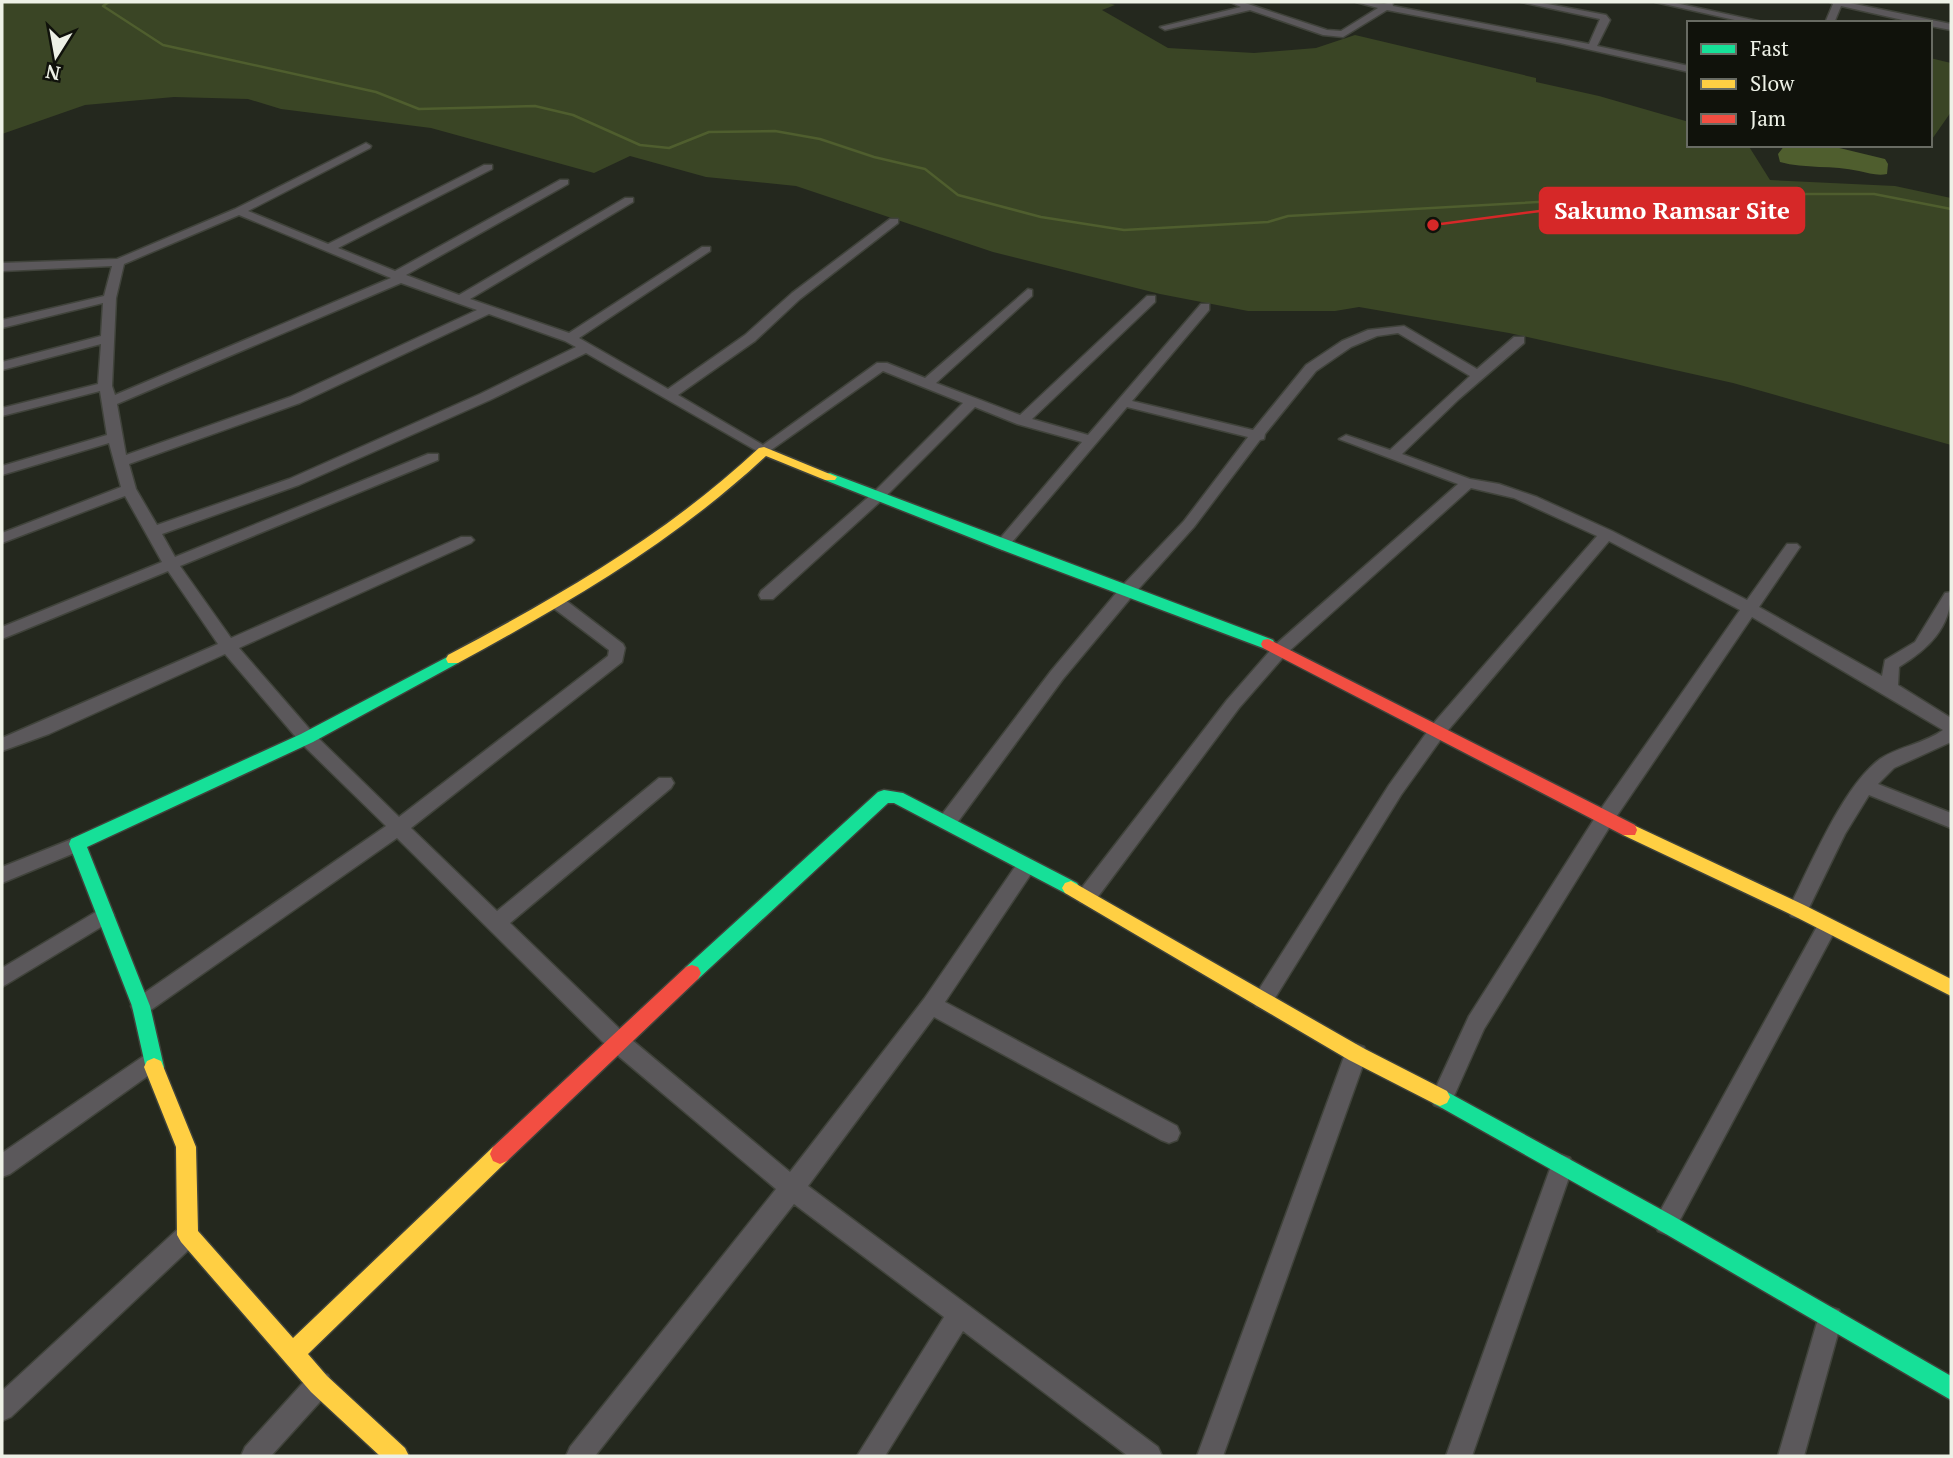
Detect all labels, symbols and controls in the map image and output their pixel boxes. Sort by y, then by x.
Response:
north arrow [21,21,91,91]
legend [1687,21,1932,147]
text: Fast [1750,34,1789,62]
text: N [43,59,62,87]
text: Slow [1750,69,1795,97]
text: Jam [1750,104,1786,132]
callout: Sakumo Ramsar Site [1540,188,1804,233]
text: Sakumo Ramsar Site [1554,194,1790,226]

